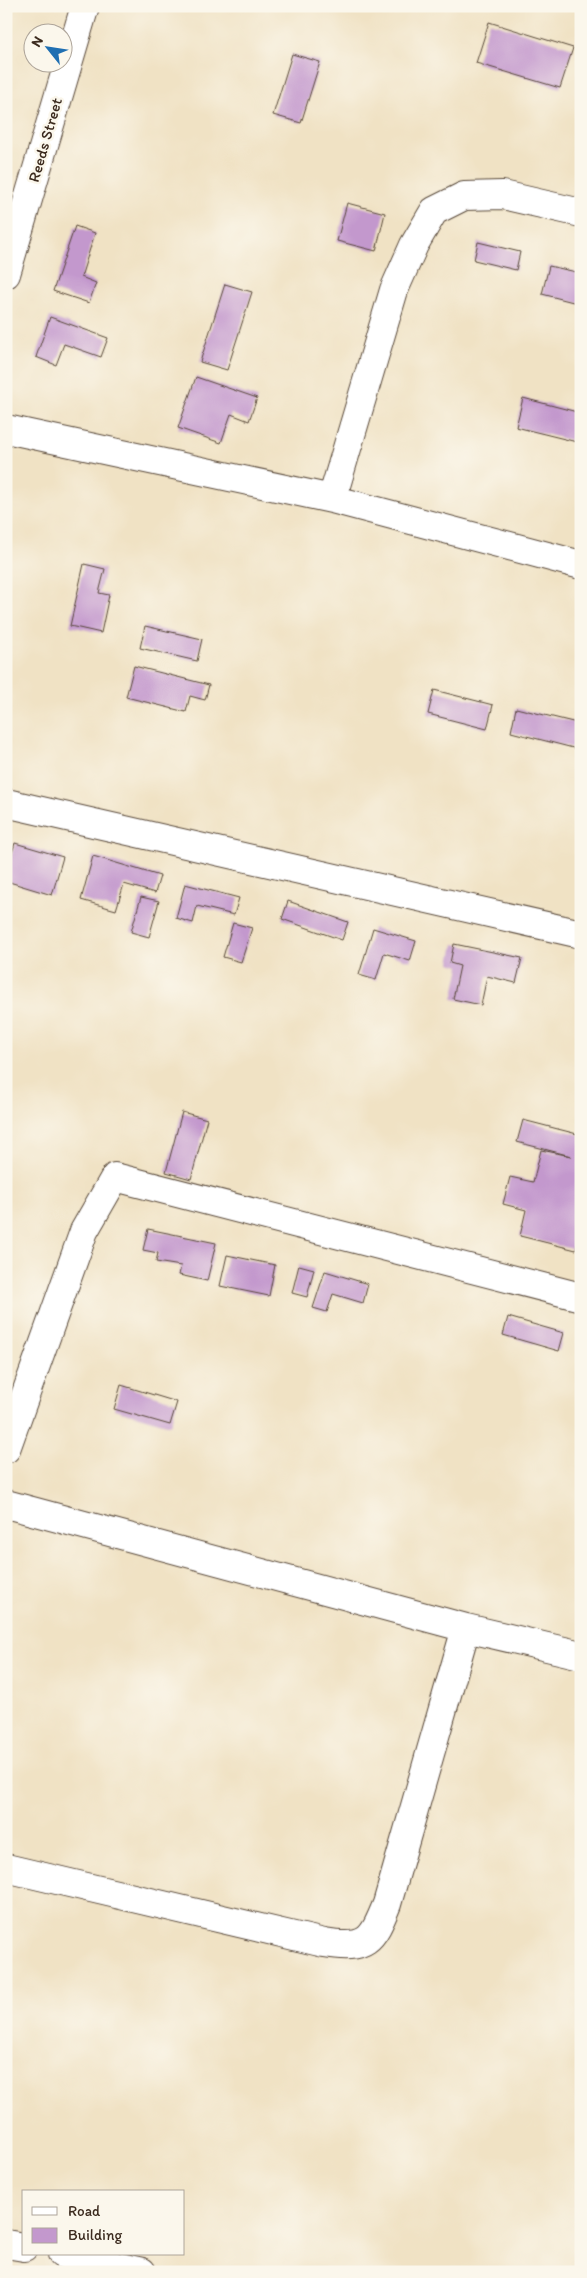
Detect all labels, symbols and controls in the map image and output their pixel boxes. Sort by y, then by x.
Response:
north arrow [22,22,72,72]
text: N [27,33,47,50]
street label: Reeds Street [24,96,66,184]
legend [22,2190,185,2256]
text: Road [68,2202,101,2220]
text: Building [68,2226,122,2244]

